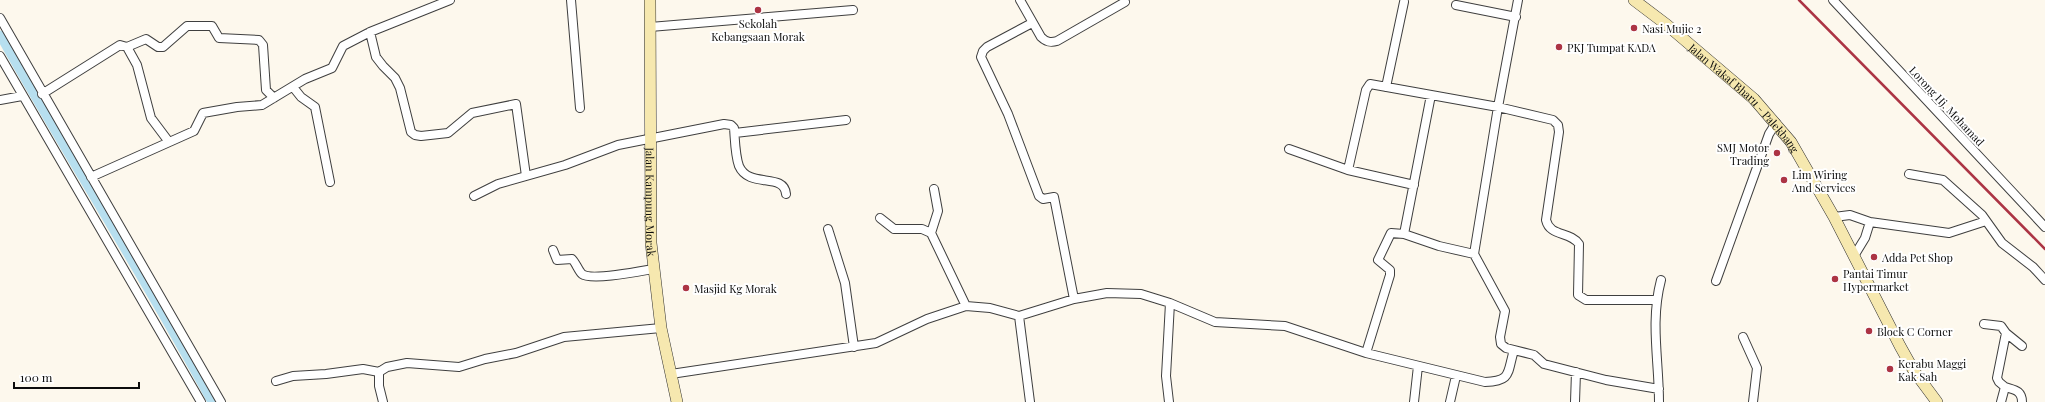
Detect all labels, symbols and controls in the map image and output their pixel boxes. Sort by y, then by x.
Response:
marker: Sekolah Kebangsaan Morak [753,5,763,15]
place label: Sekolah Kebangsaan Morak [711,16,805,44]
place label: Nasi Mujie 2 [1642,21,1701,36]
marker: Nasi Mujie 2 [1629,23,1639,33]
street label: Jalan Wakaf Bharu - Palekbang [1685,39,1803,155]
place label: PKJ Tumpat KADA [1567,40,1656,55]
marker: PKJ Tumpat KADA [1554,42,1564,52]
street label: Lorong Hj. Mohamad [1906,63,1988,150]
place label: SMJ Motor Trading [1717,140,1769,168]
street label: Jalan Kampung Morak [643,146,660,257]
marker: SMJ Motor Trading [1772,148,1782,158]
place label: Lim Wiring And Services [1791,167,1856,195]
marker: Lim Wiring And Services [1779,175,1789,185]
place label: Adda Pet Shop [1881,250,1953,265]
marker: Adda Pet Shop [1869,252,1879,262]
place label: Pantai Timur Hypermarket [1843,266,1909,294]
marker: Pantai Timur Hypermarket [1830,274,1840,284]
place label: Masjid Kg Morak [694,281,777,296]
marker: Masjid Kg Morak [681,283,691,293]
place label: Block C Corner [1877,324,1953,339]
marker: Block C Corner [1864,326,1874,336]
place label: Kerabu Maggi Kak Sah [1898,356,1966,384]
scale bar [14,364,139,390]
marker: Kerabu Maggi Kak Sah [1885,364,1895,374]
text: 100 m [20,369,53,385]

